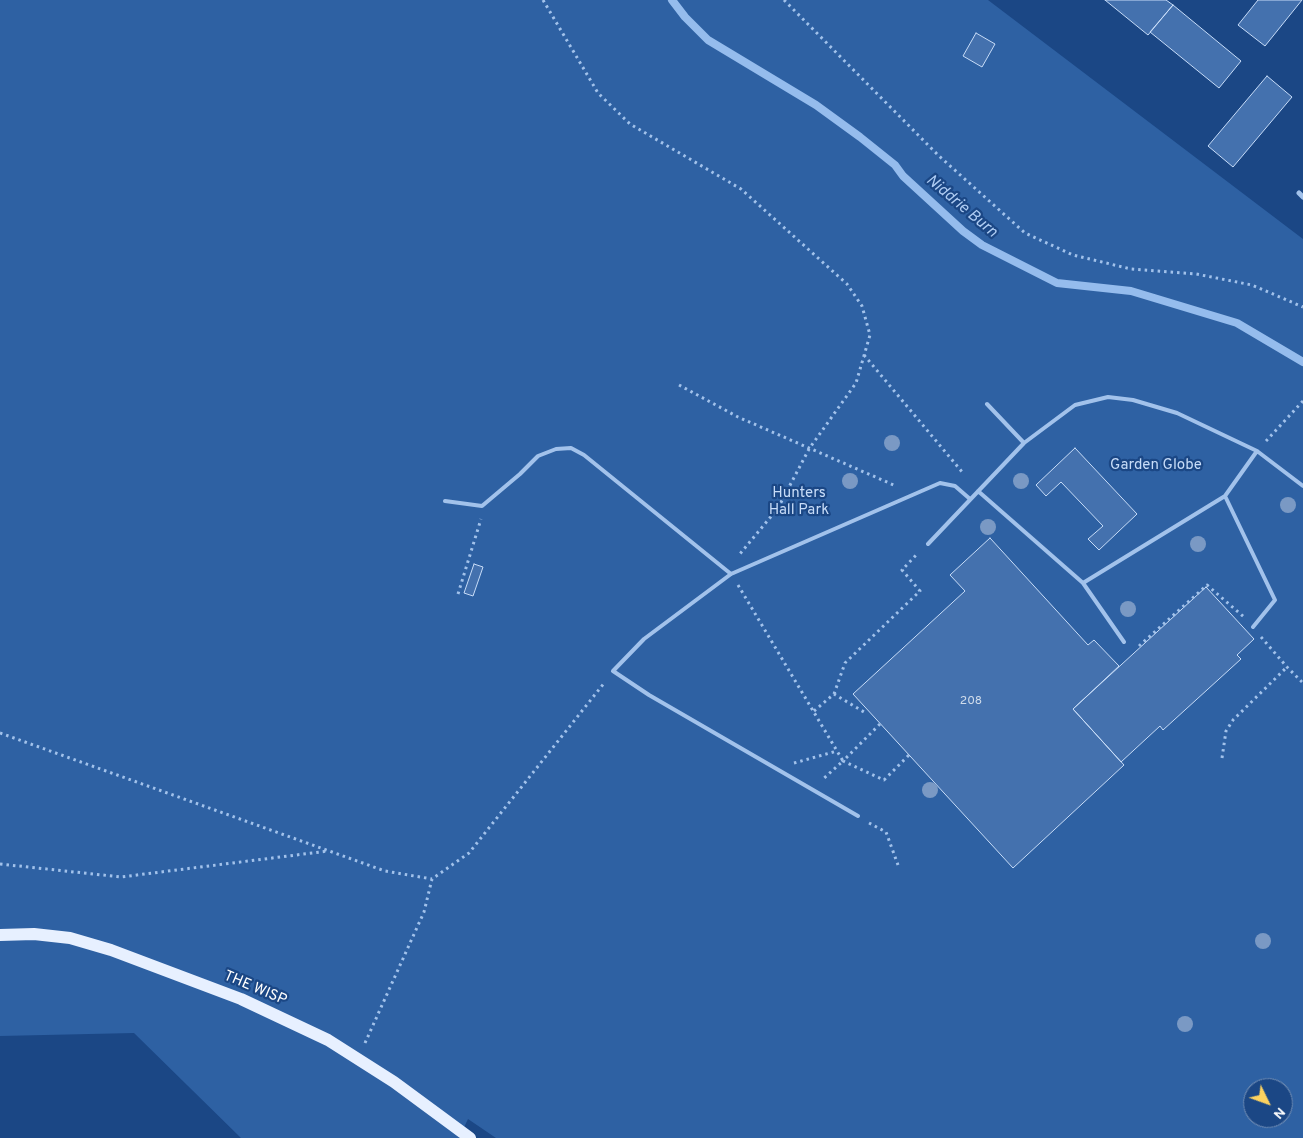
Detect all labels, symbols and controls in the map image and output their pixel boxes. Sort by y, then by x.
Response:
water label: Niddrie Burn [921,172,1001,242]
park label: Garden Globe [1110,457,1202,475]
park label: Hunters Hall Park [769,485,829,520]
house number: 208 [960,695,982,709]
street label: THE WISP [221,968,289,1010]
north arrow [1243,1078,1293,1128]
text: N [1269,1103,1288,1122]

